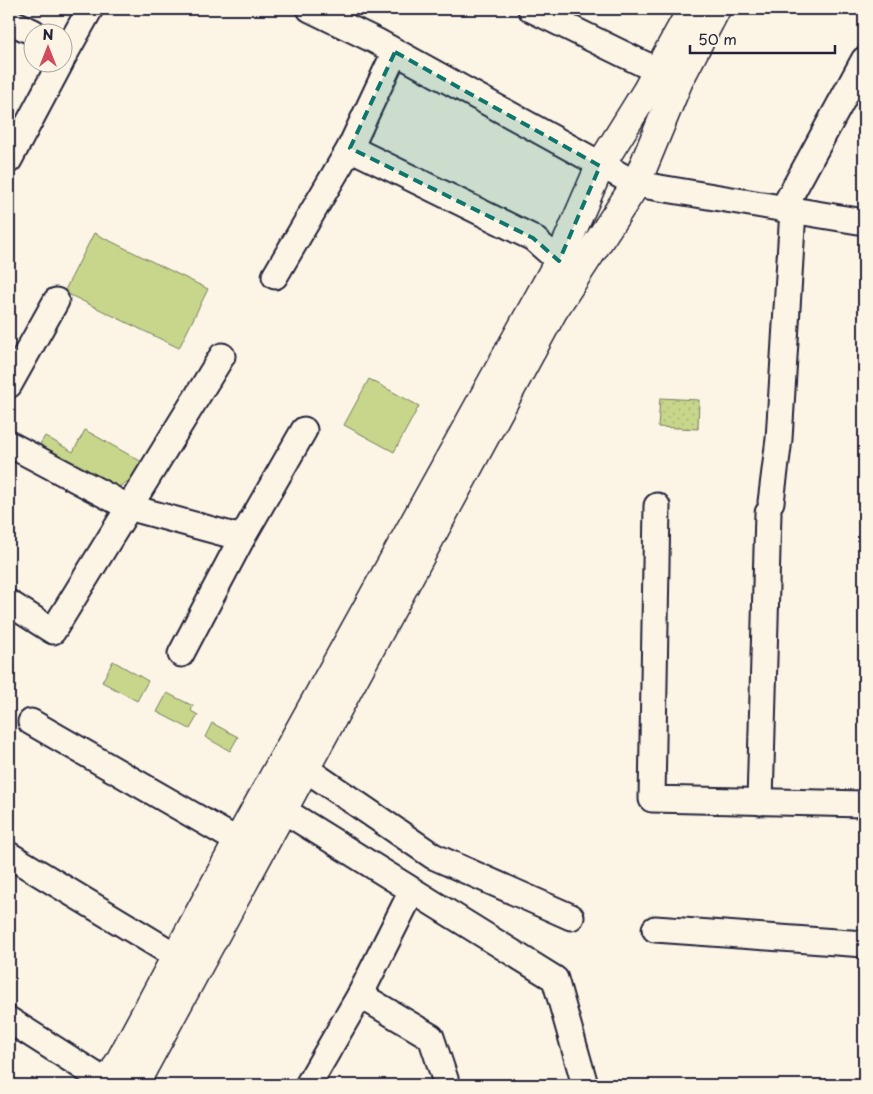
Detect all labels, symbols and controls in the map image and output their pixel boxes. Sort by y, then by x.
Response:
north arrow [22,22,72,72]
scale bar [690,22,836,54]
text: N [42,24,54,45]
text: 50 m [698,27,737,50]

